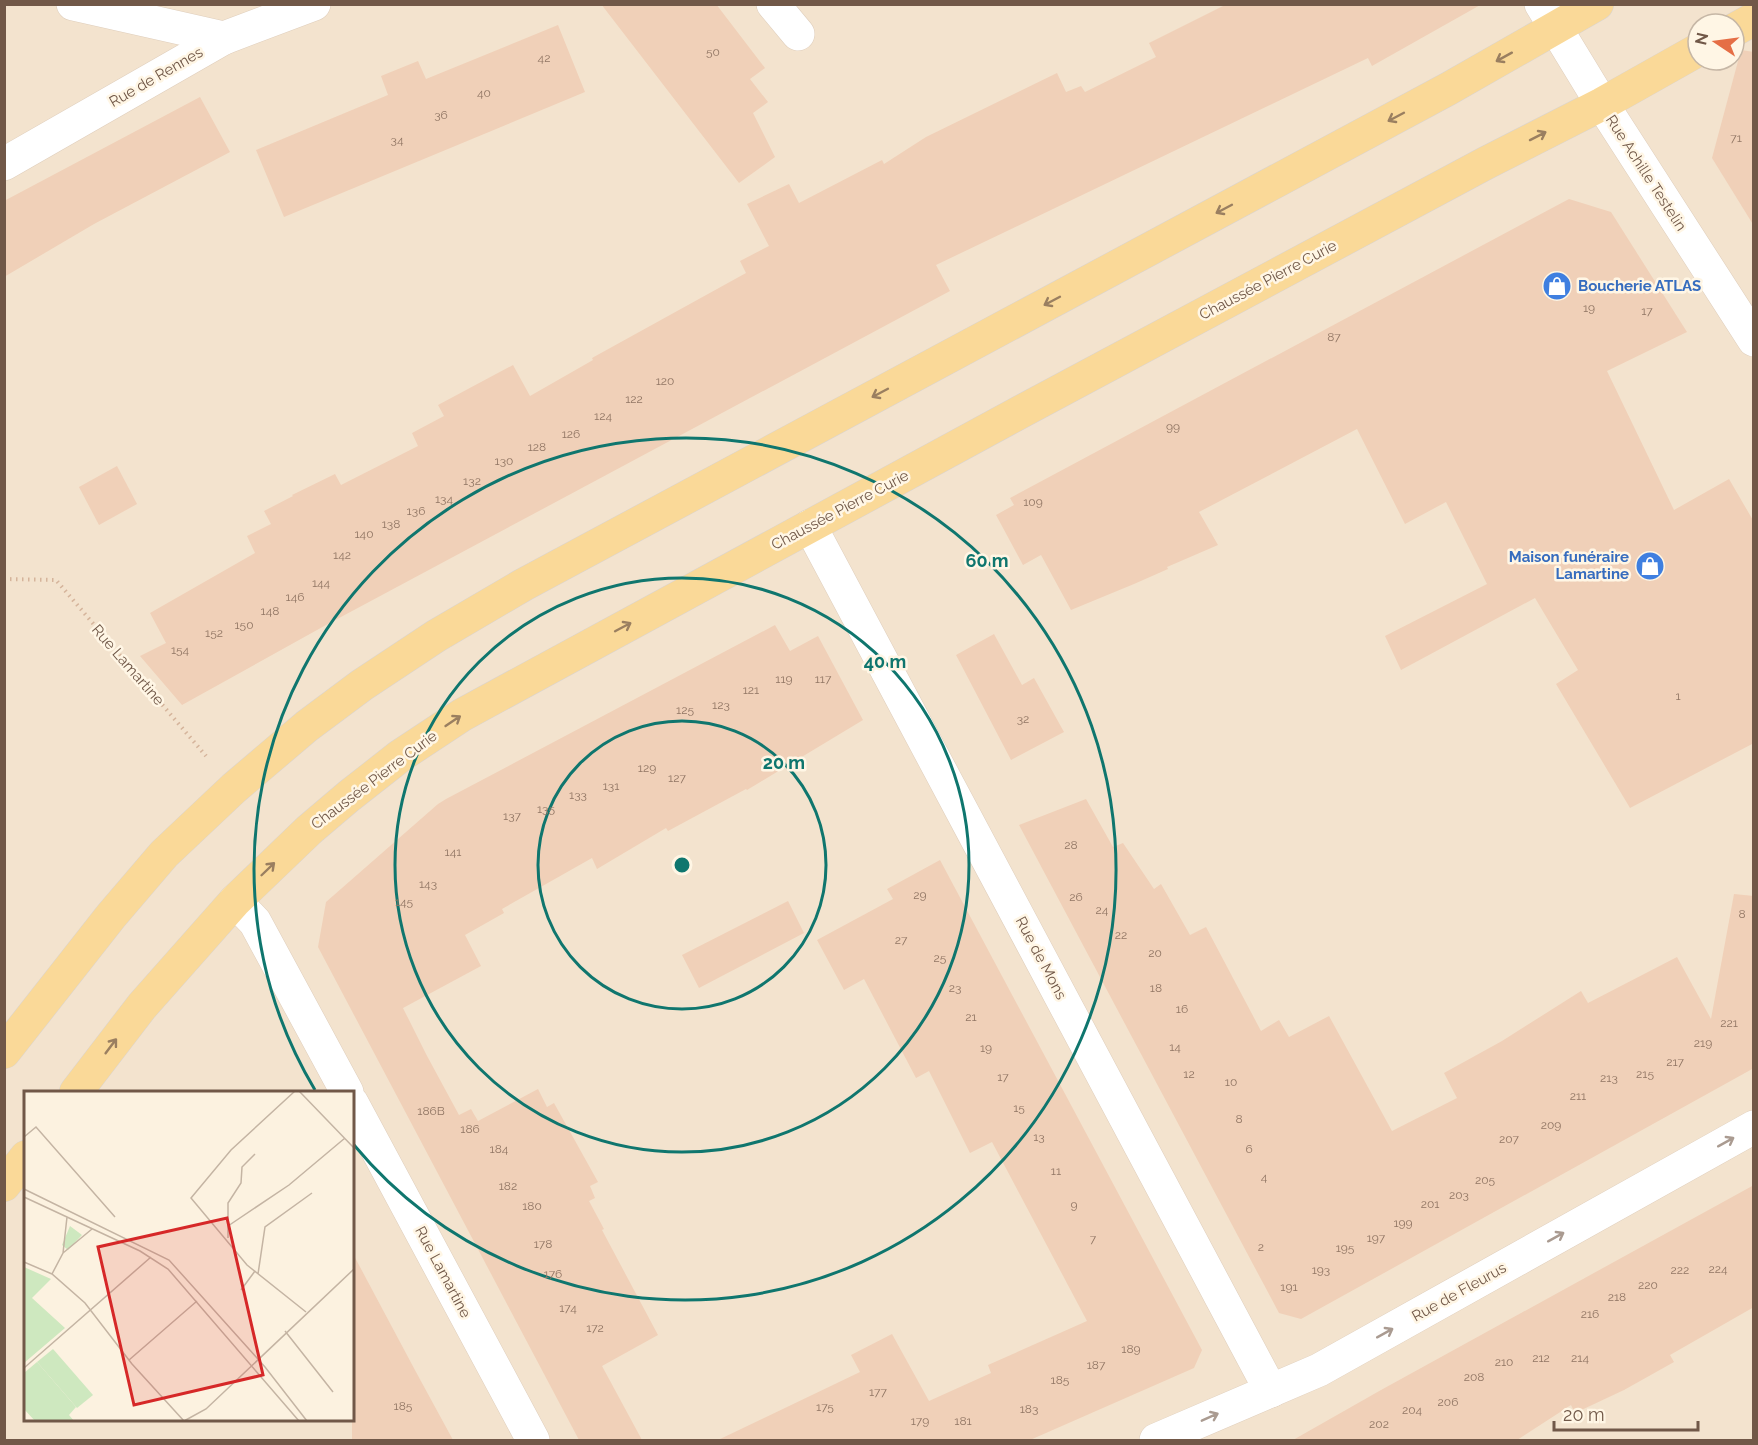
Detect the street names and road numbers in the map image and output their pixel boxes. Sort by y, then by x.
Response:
street label: Rue de Rennes [106,43,206,111]
street label: Rue Achille Testelin [1602,112,1690,234]
street label: Chaussée Pierre Curie [1196,236,1340,324]
street label: Chaussée Pierre Curie [768,466,912,554]
street label: Rue Lamartine [88,621,168,709]
street label: Chaussée Pierre Curie [308,727,441,833]
street label: Rue de Mons [1012,914,1070,1002]
street label: Rue Lamartine [411,1223,475,1321]
street label: Rue de Fleurus [1409,1259,1509,1325]

